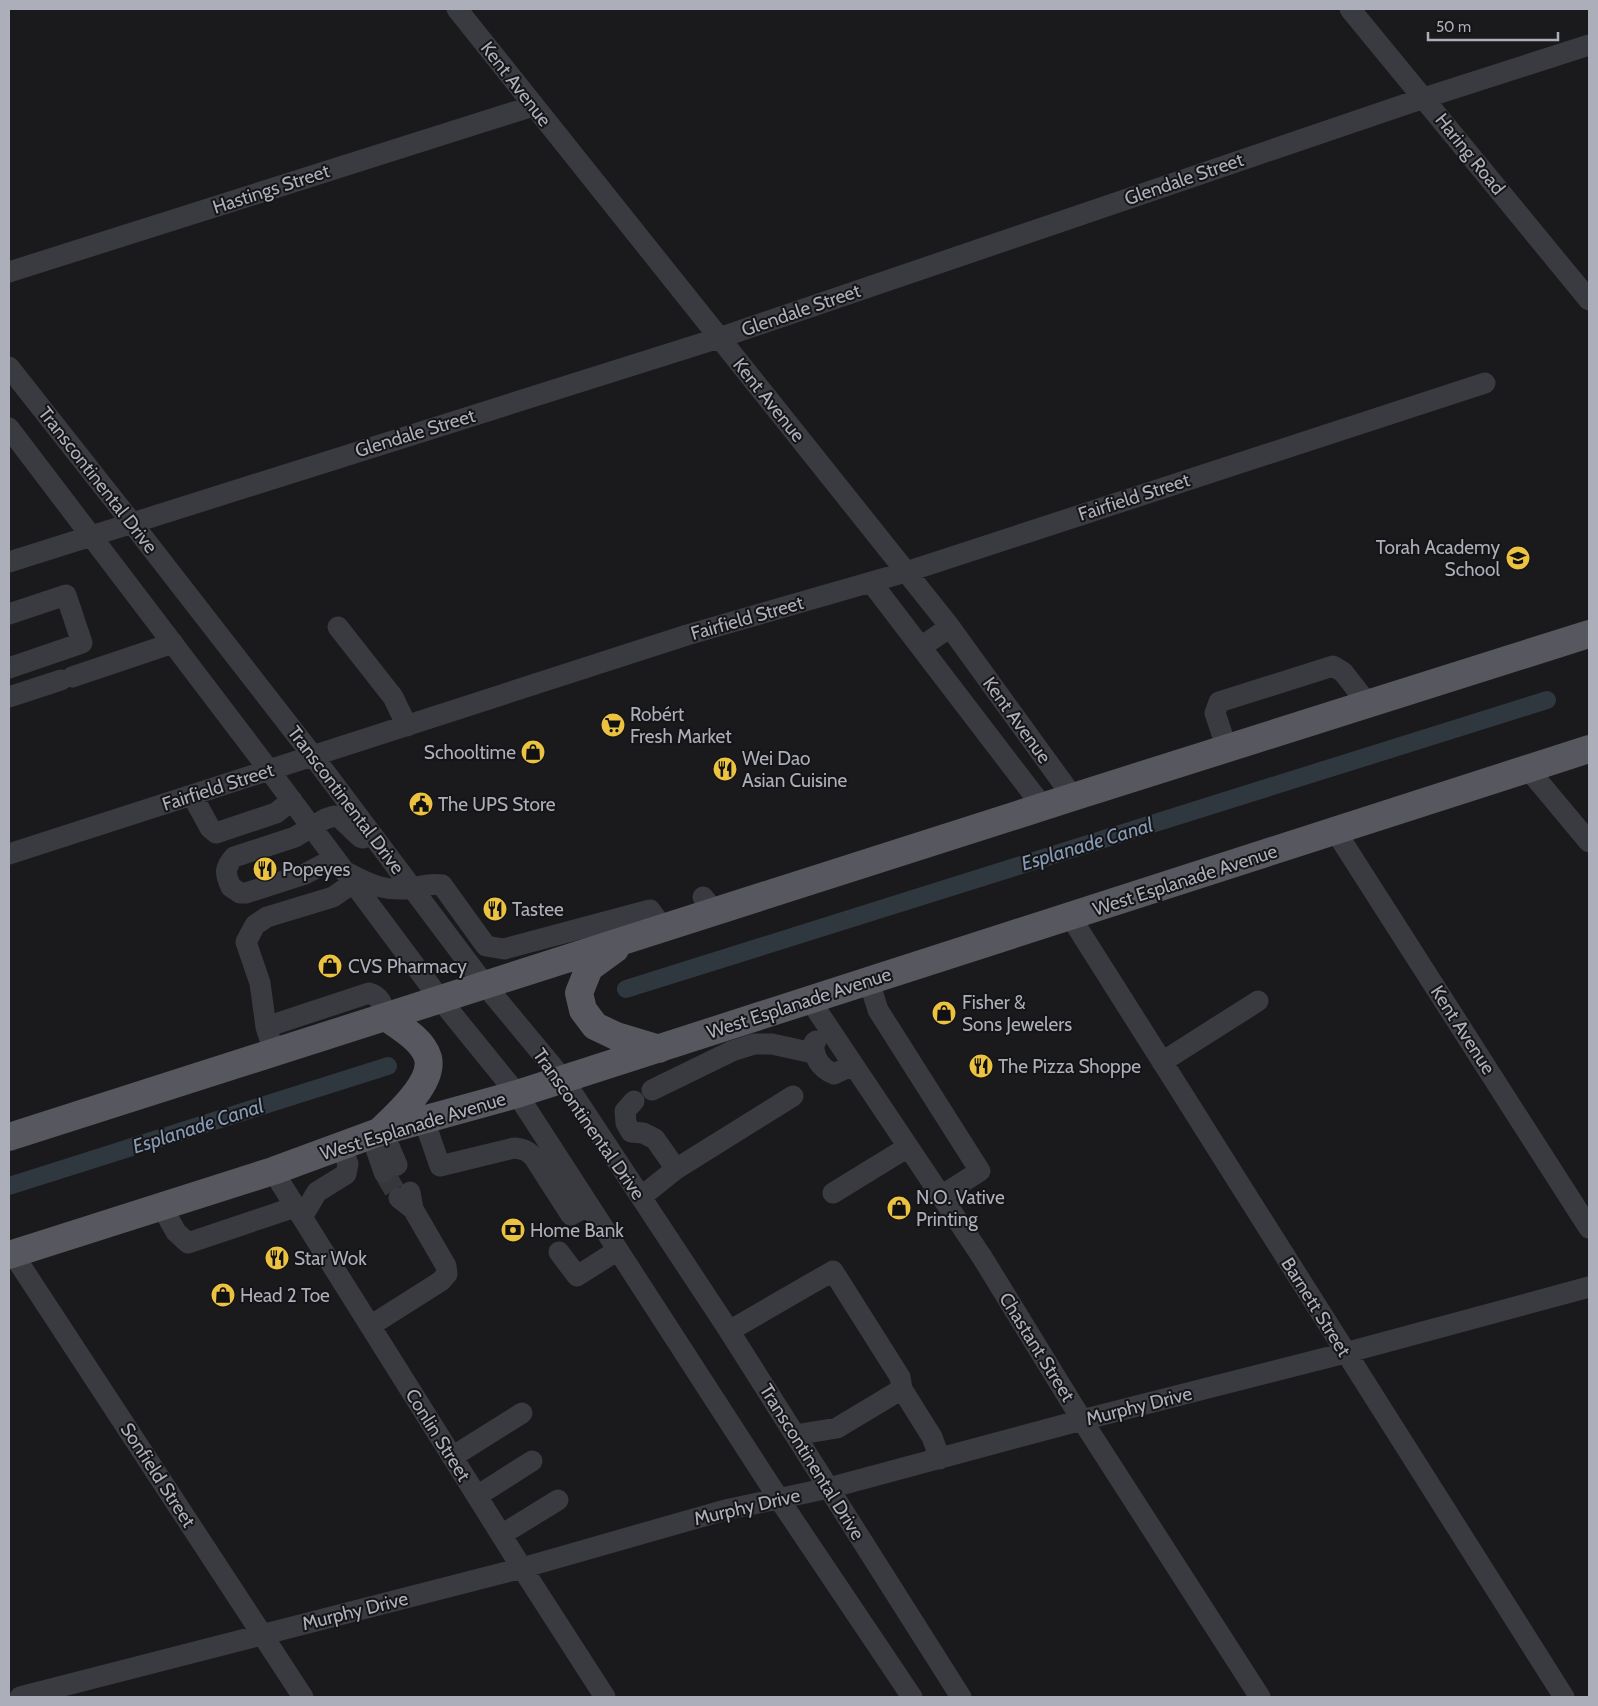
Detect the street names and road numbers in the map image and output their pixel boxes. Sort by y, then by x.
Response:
street label: Kent Avenue [476,37,556,131]
street label: Haring Road [1430,109,1510,199]
street label: Glendale Street [1122,148,1247,210]
street label: Hastings Street [210,159,333,219]
street label: Glendale Street [739,279,864,341]
street label: Kent Avenue [728,353,810,447]
street label: Transcontinental Drive [34,402,162,558]
street label: Glendale Street [352,404,478,462]
street label: Fairfield Street [1075,468,1193,526]
street label: Fairfield Street [688,591,807,645]
street label: Kent Avenue [978,672,1056,768]
street label: Transcontinental Drive [283,721,409,879]
street label: Fairfield Street [159,758,277,816]
street label: West Esplanade Avenue [1090,839,1280,921]
street label: West Esplanade Avenue [704,962,894,1044]
street label: Kent Avenue [1426,981,1500,1079]
street label: Transcontinental Drive [528,1044,650,1204]
street label: West Esplanade Avenue [318,1087,509,1165]
street label: Barnett Street [1276,1253,1356,1361]
street label: Chastant Street [994,1288,1080,1406]
street label: Transcontinental Drive [755,1380,869,1544]
street label: Murphy Drive [1084,1382,1195,1430]
street label: Conlin Street [400,1384,476,1486]
street label: Sonfield Street [116,1418,201,1532]
street label: Murphy Drive [692,1484,803,1530]
street label: Murphy Drive [300,1587,411,1635]

